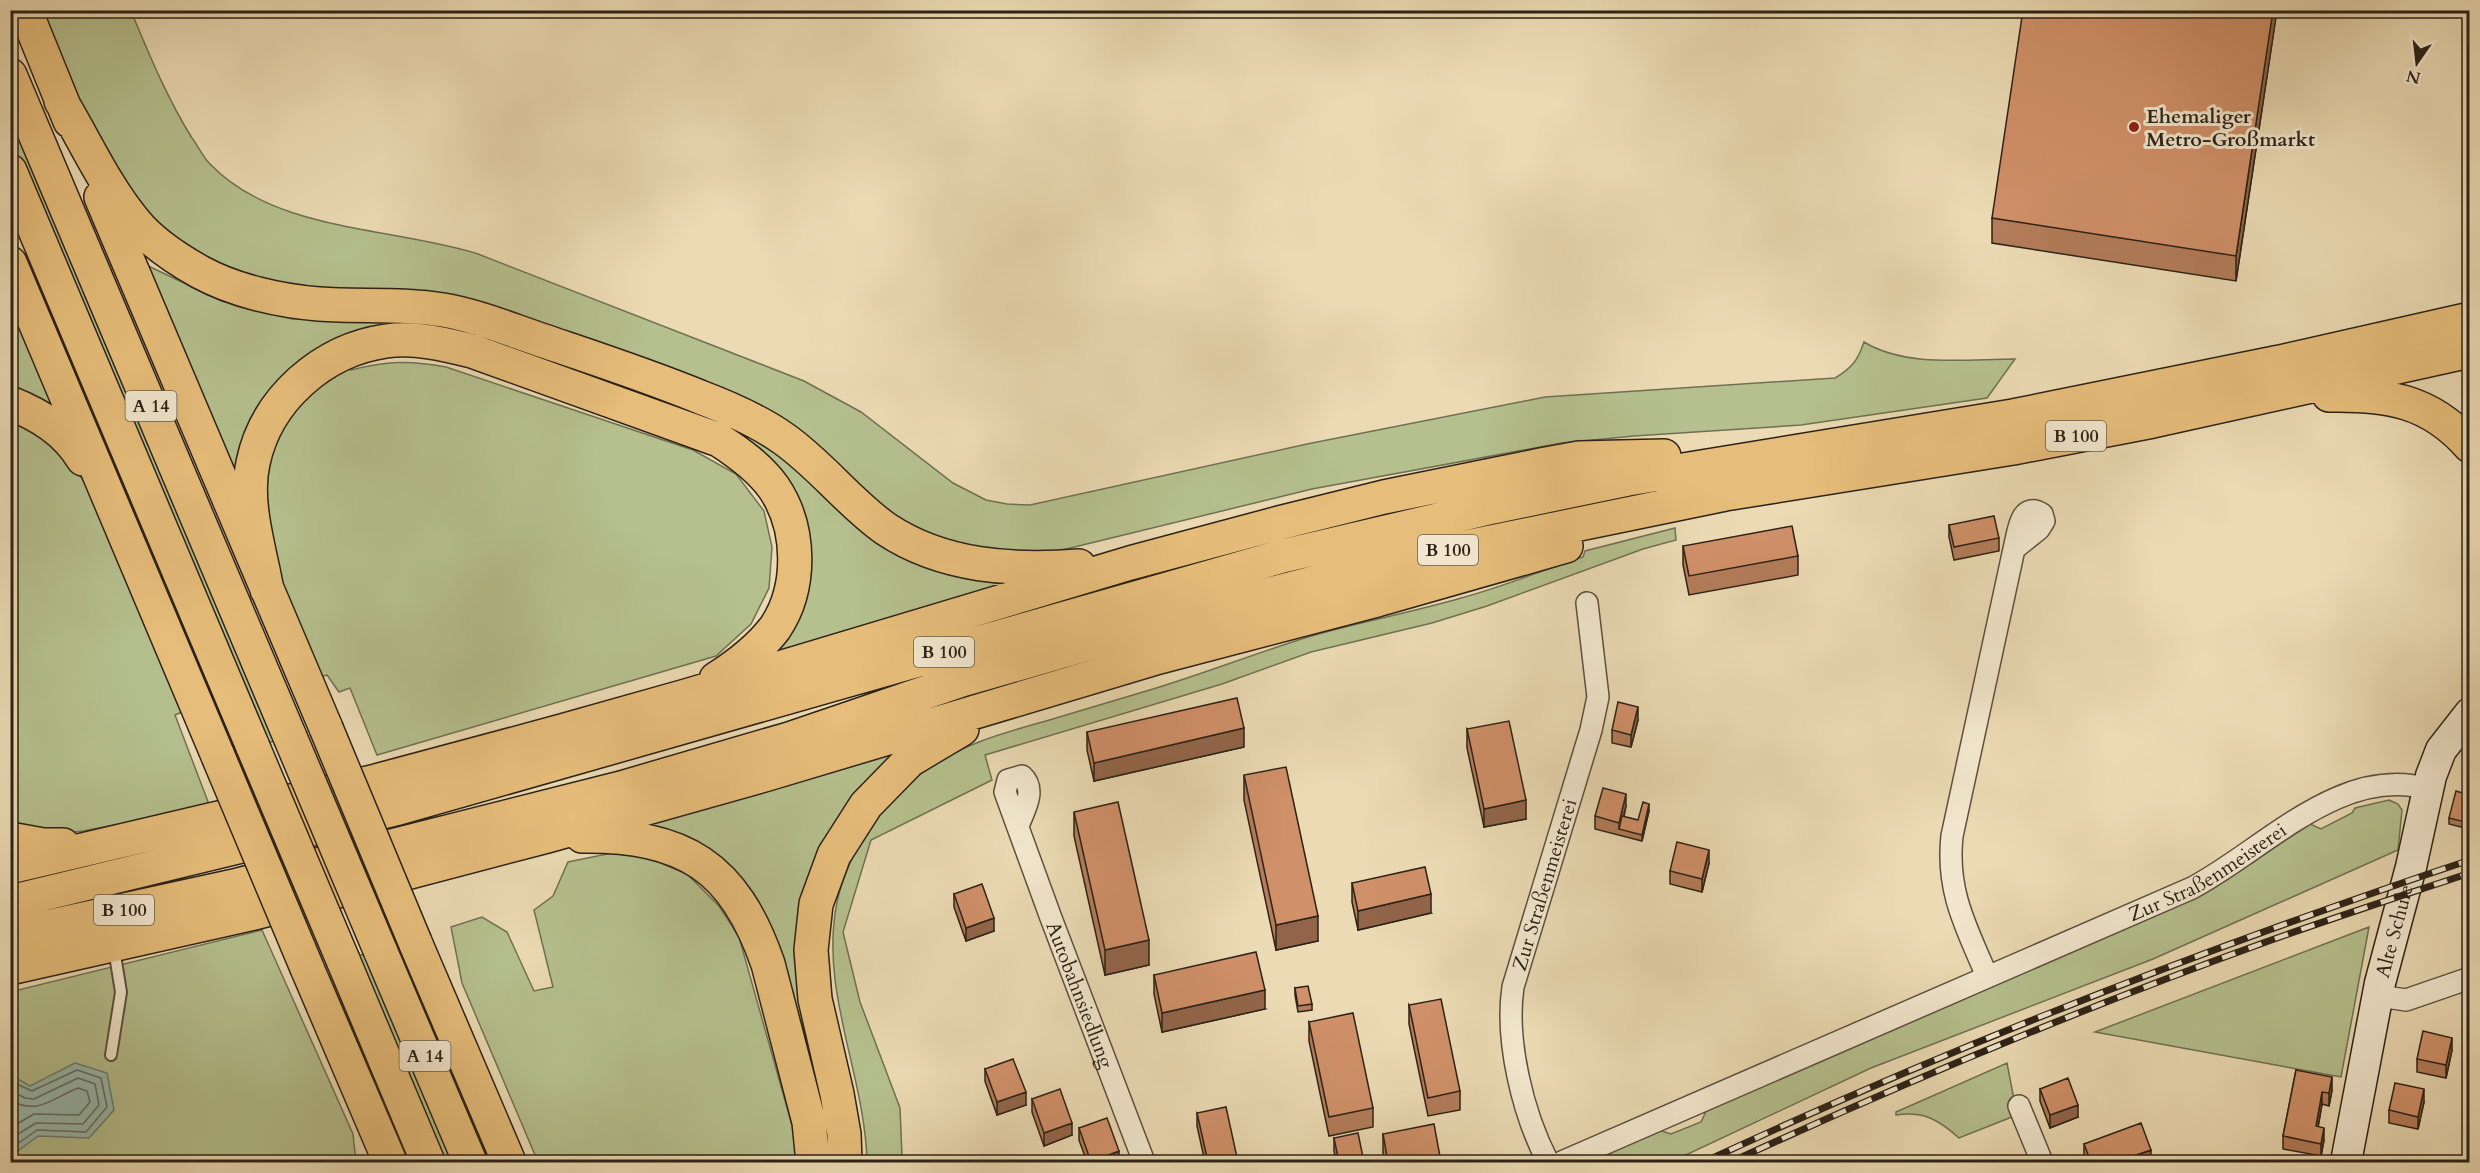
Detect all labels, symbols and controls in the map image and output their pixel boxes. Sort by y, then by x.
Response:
north arrow [2387,33,2447,93]
text: N [2404,64,2423,89]
place label: Ehemaliger Metro-Großmarkt [2146,103,2315,153]
marker: Ehemaliger Metro-Großmarkt [2127,120,2141,134]
road number: A 14 [126,391,176,421]
road number: B 100 [2046,421,2106,451]
road number: B 100 [1418,535,1478,565]
road number: B 100 [914,637,974,667]
street label: Zur Straßenmeisterei [1506,795,1584,974]
street label: Zur Straßenmeisterei [2124,817,2292,928]
street label: Alte Schule [2369,882,2420,981]
road number: B 100 [94,895,154,925]
street label: Autobahnsiedlung [1040,918,1120,1073]
road number: A 14 [400,1041,450,1071]

